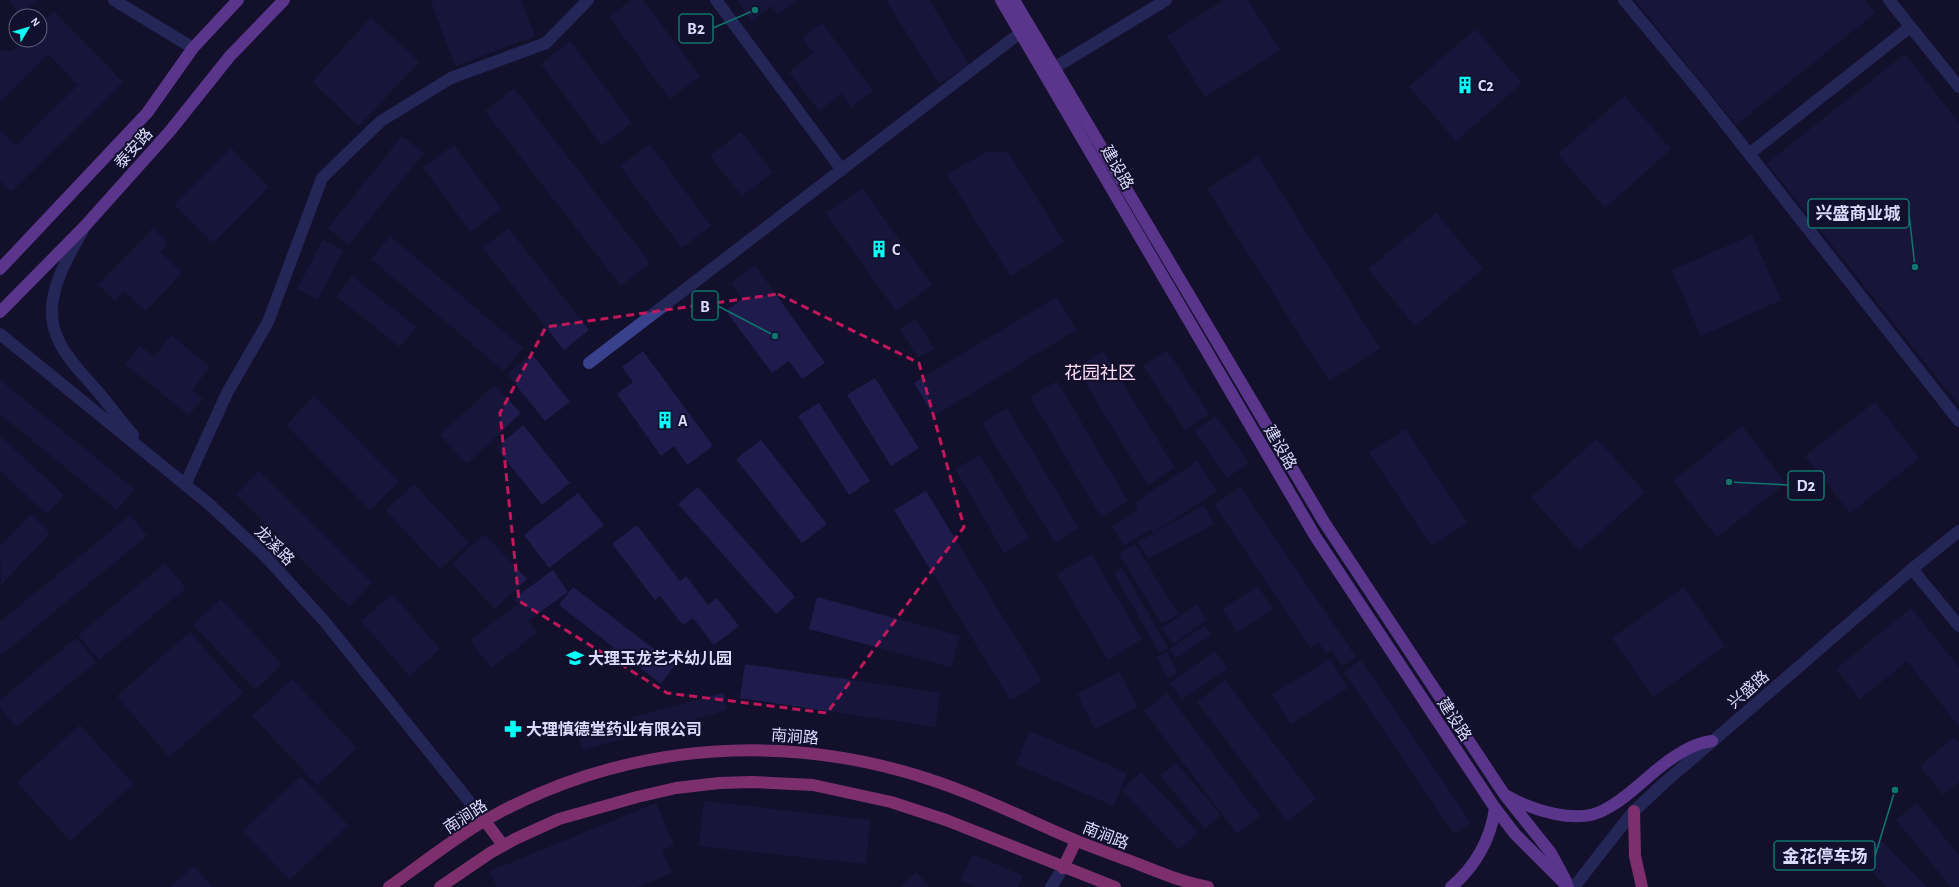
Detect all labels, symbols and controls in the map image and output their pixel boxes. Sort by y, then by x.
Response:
north arrow [8,8,48,48]
callout: B2 [679,14,713,43]
text: N [29,16,42,29]
text: B2 [687,20,705,37]
building icon: C2 [1455,75,1475,95]
place label: C2 [1478,78,1494,94]
street label: 泰安路 [111,125,156,172]
street label: 建设路 [1098,142,1137,192]
callout: 兴盛商业城 [1808,199,1909,228]
text: 兴盛商业城 [1816,204,1901,222]
building icon: C [869,239,889,259]
place label: C [892,242,901,258]
callout: B [692,291,718,320]
text: B [700,298,710,315]
district label: 花园社区 [1064,363,1136,383]
building icon: A [655,410,675,430]
place label: A [678,413,688,429]
street label: 建设路 [1261,422,1300,472]
callout: D2 [1788,471,1824,500]
text: D2 [1796,477,1816,494]
street label: 龙溪路 [252,522,298,568]
school or university icon: 大理玉龙艺术幼儿园 [565,648,585,668]
place label: 大理玉龙艺术幼儿园 [588,649,732,667]
street label: 兴盛路 [1725,667,1772,712]
street label: 建设路 [1434,695,1475,744]
pharmacy icon: 大理慎德堂药业有限公司 [503,719,523,739]
place label: 大理慎德堂药业有限公司 [526,720,702,738]
street label: 南涧路 [770,726,820,747]
street label: 南涧路 [441,796,490,837]
street label: 南涧路 [1080,819,1131,852]
callout: 金花停车场 [1774,841,1875,870]
text: 金花停车场 [1783,847,1868,865]

